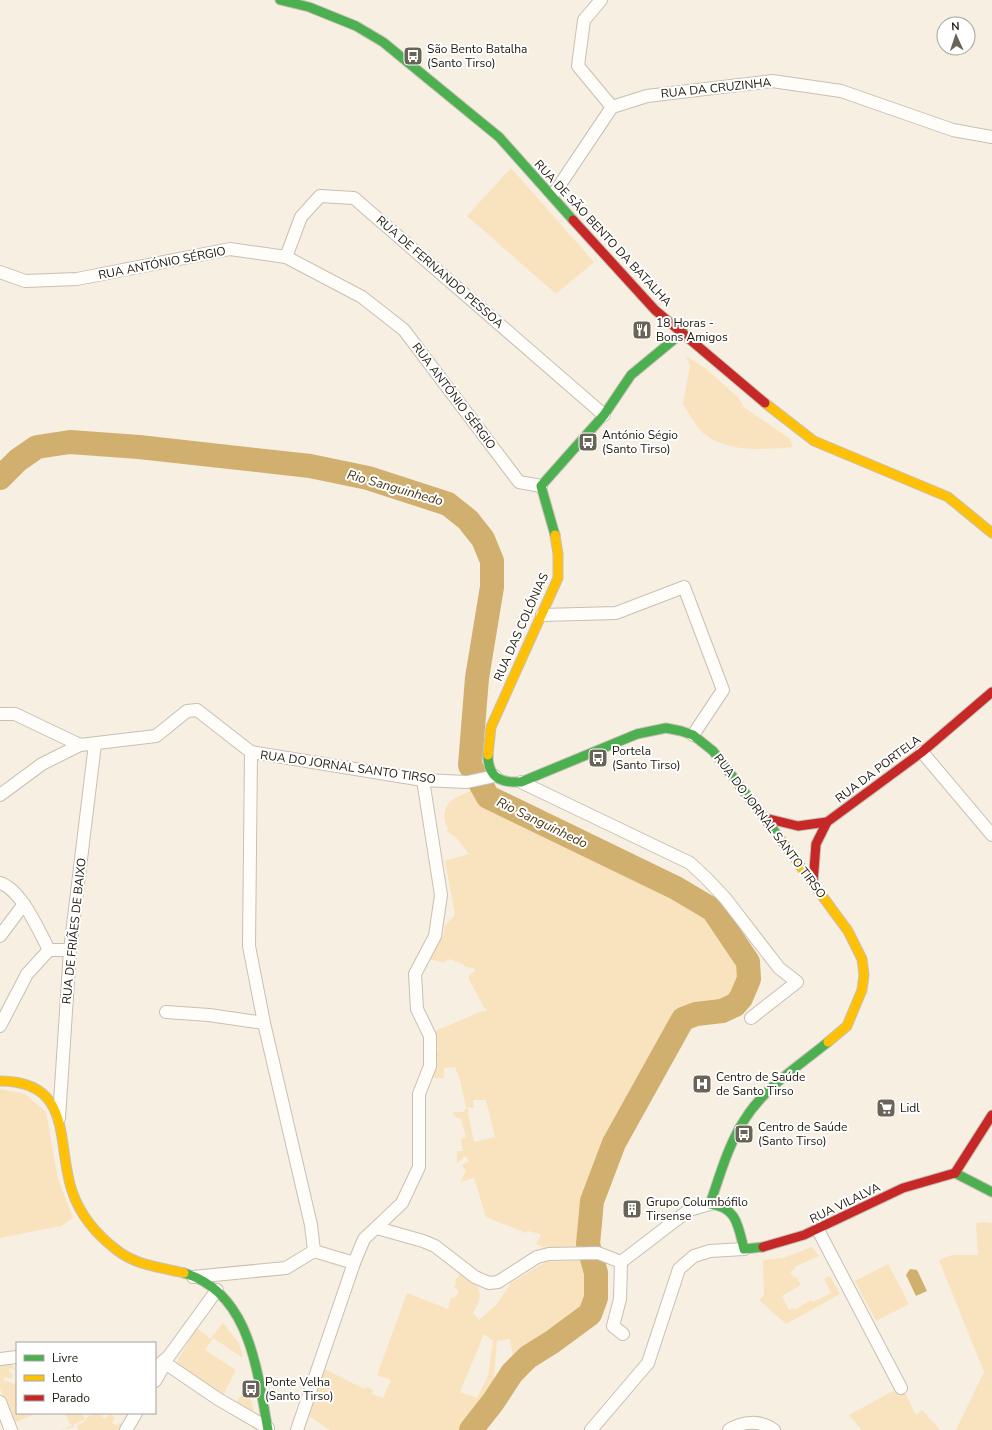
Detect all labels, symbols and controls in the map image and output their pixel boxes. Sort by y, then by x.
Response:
north arrow [936,16,976,56]
text: N [951,19,960,34]
place label: São Bento Batalha (Santo Tirso) [427,41,527,71]
bus stop icon: São Bento Batalha (Santo Tirso) [402,45,424,67]
street label: RUA DA CRUZINHA [660,74,772,102]
street label: RUA DE SÃO BENTO DA BATALHA [531,156,675,310]
street label: RUA DE FERNANDO PESSOA [373,212,507,332]
street label: RUA ANTÓNIO SÉRGIO [97,243,227,283]
place label: 18 Horas - Bons Amigos [656,315,728,345]
restaurant icon: 18 Horas - Bons Amigos [631,319,653,341]
street label: RUA ANTÓNIO SÉRGIO [409,339,499,453]
place label: António Ségio (Santo Tirso) [602,427,678,457]
bus stop icon: António Ségio (Santo Tirso) [577,431,599,453]
water label: Rio Sanguinhedo [345,466,445,510]
street label: RUA DAS COLÓNIAS [490,570,552,684]
street label: RUA DA PORTELA [832,732,924,806]
place label: Portela (Santo Tirso) [612,743,681,773]
street label: RUA DO JORNAL SANTO TIRSO [259,747,437,787]
bus stop icon: Portela (Santo Tirso) [587,747,609,769]
street label: RUA DO JORNAL SANTO TIRSO [710,751,830,901]
water label: Rio Sanguinhedo [494,793,590,853]
street label: RUA DE FRIÃES DE BAIXO [58,857,90,1005]
place label: Centro de Saúde de Santo Tirso [716,1069,805,1099]
hospital icon: Centro de Saúde de Santo Tirso [691,1073,713,1095]
supermarket icon: Lidl [875,1097,897,1119]
place label: Lidl [900,1100,920,1116]
place label: Centro de Saúde (Santo Tirso) [758,1119,847,1149]
bus stop icon: Centro de Saúde (Santo Tirso) [733,1123,755,1145]
street label: RUA VILALVA [807,1179,883,1227]
place label: Grupo Columbófilo Tirsense [646,1194,748,1224]
building icon: Grupo Columbófilo Tirsense [621,1198,643,1220]
legend [16,1342,156,1414]
text: Livre [52,1350,78,1366]
text: Lento [52,1370,83,1386]
place label: Ponte Velha (Santo Tirso) [265,1374,334,1404]
bus stop icon: Ponte Velha (Santo Tirso) [240,1378,262,1400]
text: Parado [52,1390,90,1406]

